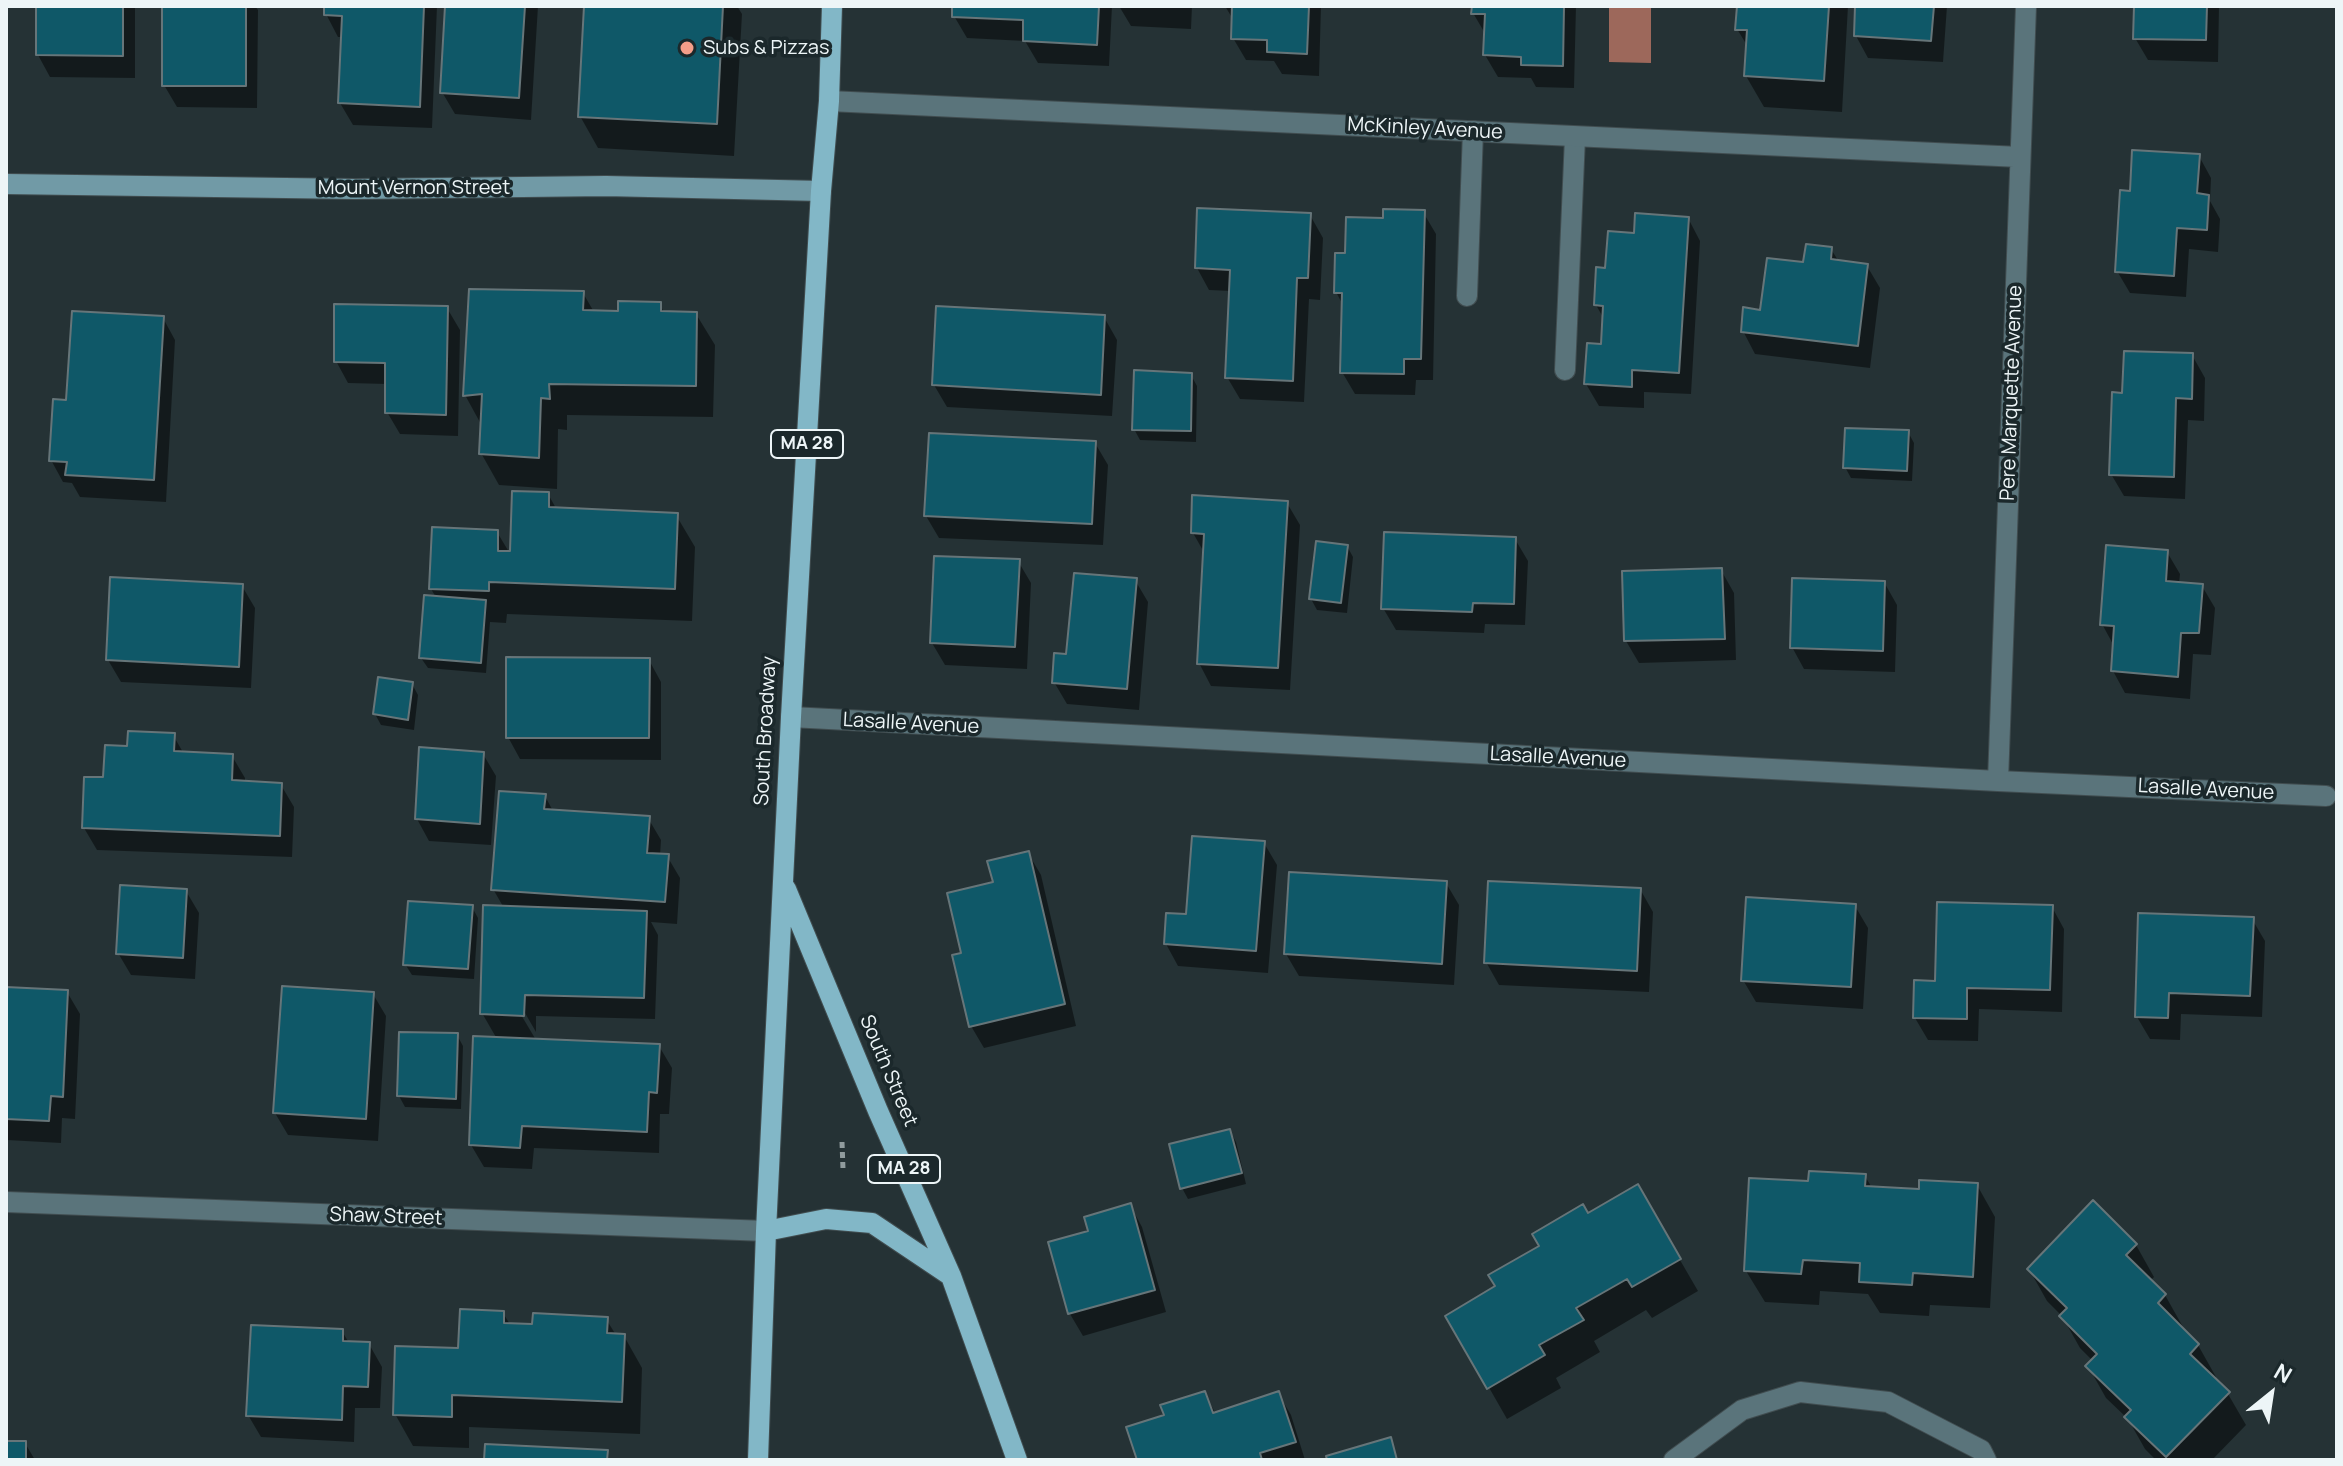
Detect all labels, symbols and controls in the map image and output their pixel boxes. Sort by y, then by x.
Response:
place label: Subs & Pizzas [703,36,829,60]
marker: Subs & Pizzas [678,39,696,57]
street label: McKinley Avenue [1347,113,1503,145]
street label: Mount Vernon Street [318,176,510,200]
street label: Pere Marquette Avenue [1996,285,2028,501]
road number: MA 28 [771,430,843,458]
street label: South Broadway [750,656,782,806]
street label: Lasalle Avenue [842,708,980,740]
street label: Lasalle Avenue [1489,742,1627,774]
street label: Lasalle Avenue [2137,774,2275,806]
street label: South Street [854,1012,922,1130]
road number: MA 28 [868,1155,940,1183]
street label: Shaw Street [329,1203,443,1231]
north arrow [2231,1354,2311,1434]
text: N [2269,1356,2297,1390]

